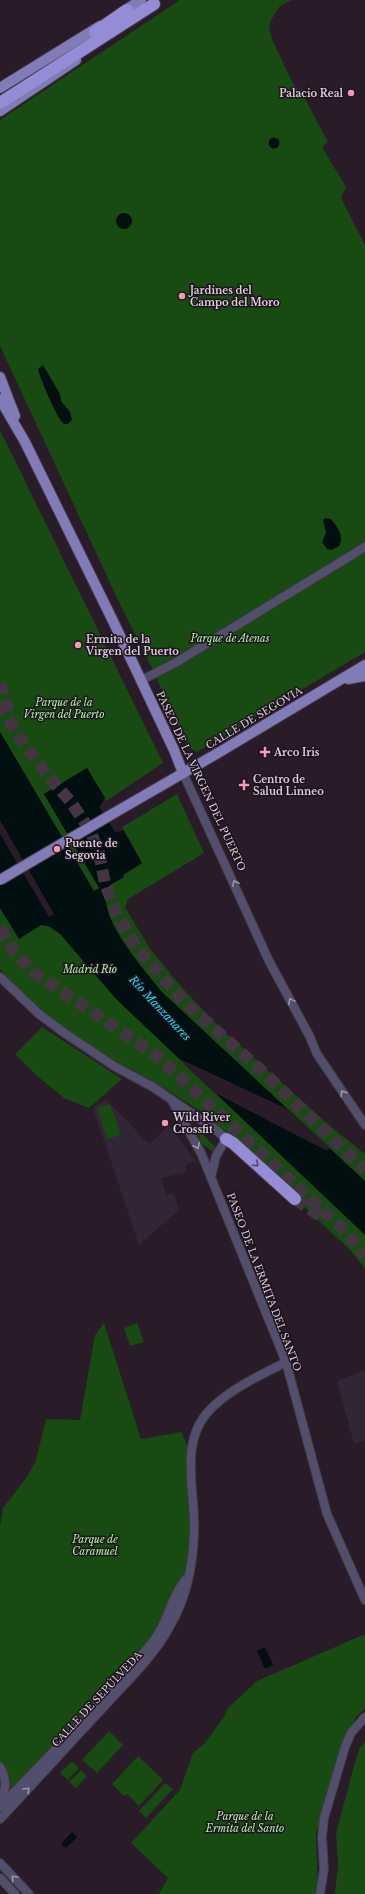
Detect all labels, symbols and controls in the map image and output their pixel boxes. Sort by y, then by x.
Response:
place label: Palacio Real [279,87,343,100]
marker: Palacio Real [346,88,356,98]
place label: Jardines del Campo del Moro [188,284,280,309]
marker: Jardines del Campo del Moro [177,291,187,301]
park label: Parque de Atenas [189,632,270,645]
place label: Ermita de la Virgen del Puerto [85,633,179,658]
marker: Ermita de la Virgen del Puerto [73,640,83,650]
street label: CALLE DE SEGOVIA [203,684,305,752]
street label: PASEO DE LA VIRGEN DEL PUERTO [153,689,249,873]
park label: Parque de la Virgen del Puerto [24,696,104,721]
marker: Arco Iris [259,746,271,758]
place label: Arco Iris [273,746,320,759]
place label: Centro de Salud Linneo [253,773,324,798]
marker: Centro de Salud Linneo [238,779,250,791]
place label: Puente de Segovia [65,837,118,862]
marker: Puente de Segovia [52,844,62,854]
one-way arrow [232,880,240,888]
park label: Madrid Río [62,963,117,976]
water label: Río Manzanares [126,972,194,1044]
one-way arrow [288,997,295,1005]
one-way arrow [341,1090,348,1097]
place label: Wild River Crossfit [172,1111,230,1136]
marker: Wild River Crossfit [160,1118,170,1128]
one-way arrow [192,1141,200,1149]
one-way arrow [251,1159,259,1167]
street label: PASEO DE LA ERMITA DEL SANTO [224,1191,304,1373]
park label: Parque de Caramuel [71,1533,119,1558]
street label: CALLE DE SEPÚLVEDA [48,1648,145,1750]
one-way arrow [22,1788,29,1795]
park label: Parque de la Ermita del Santo [205,1810,284,1835]
one-way arrow [12,1875,19,1883]

